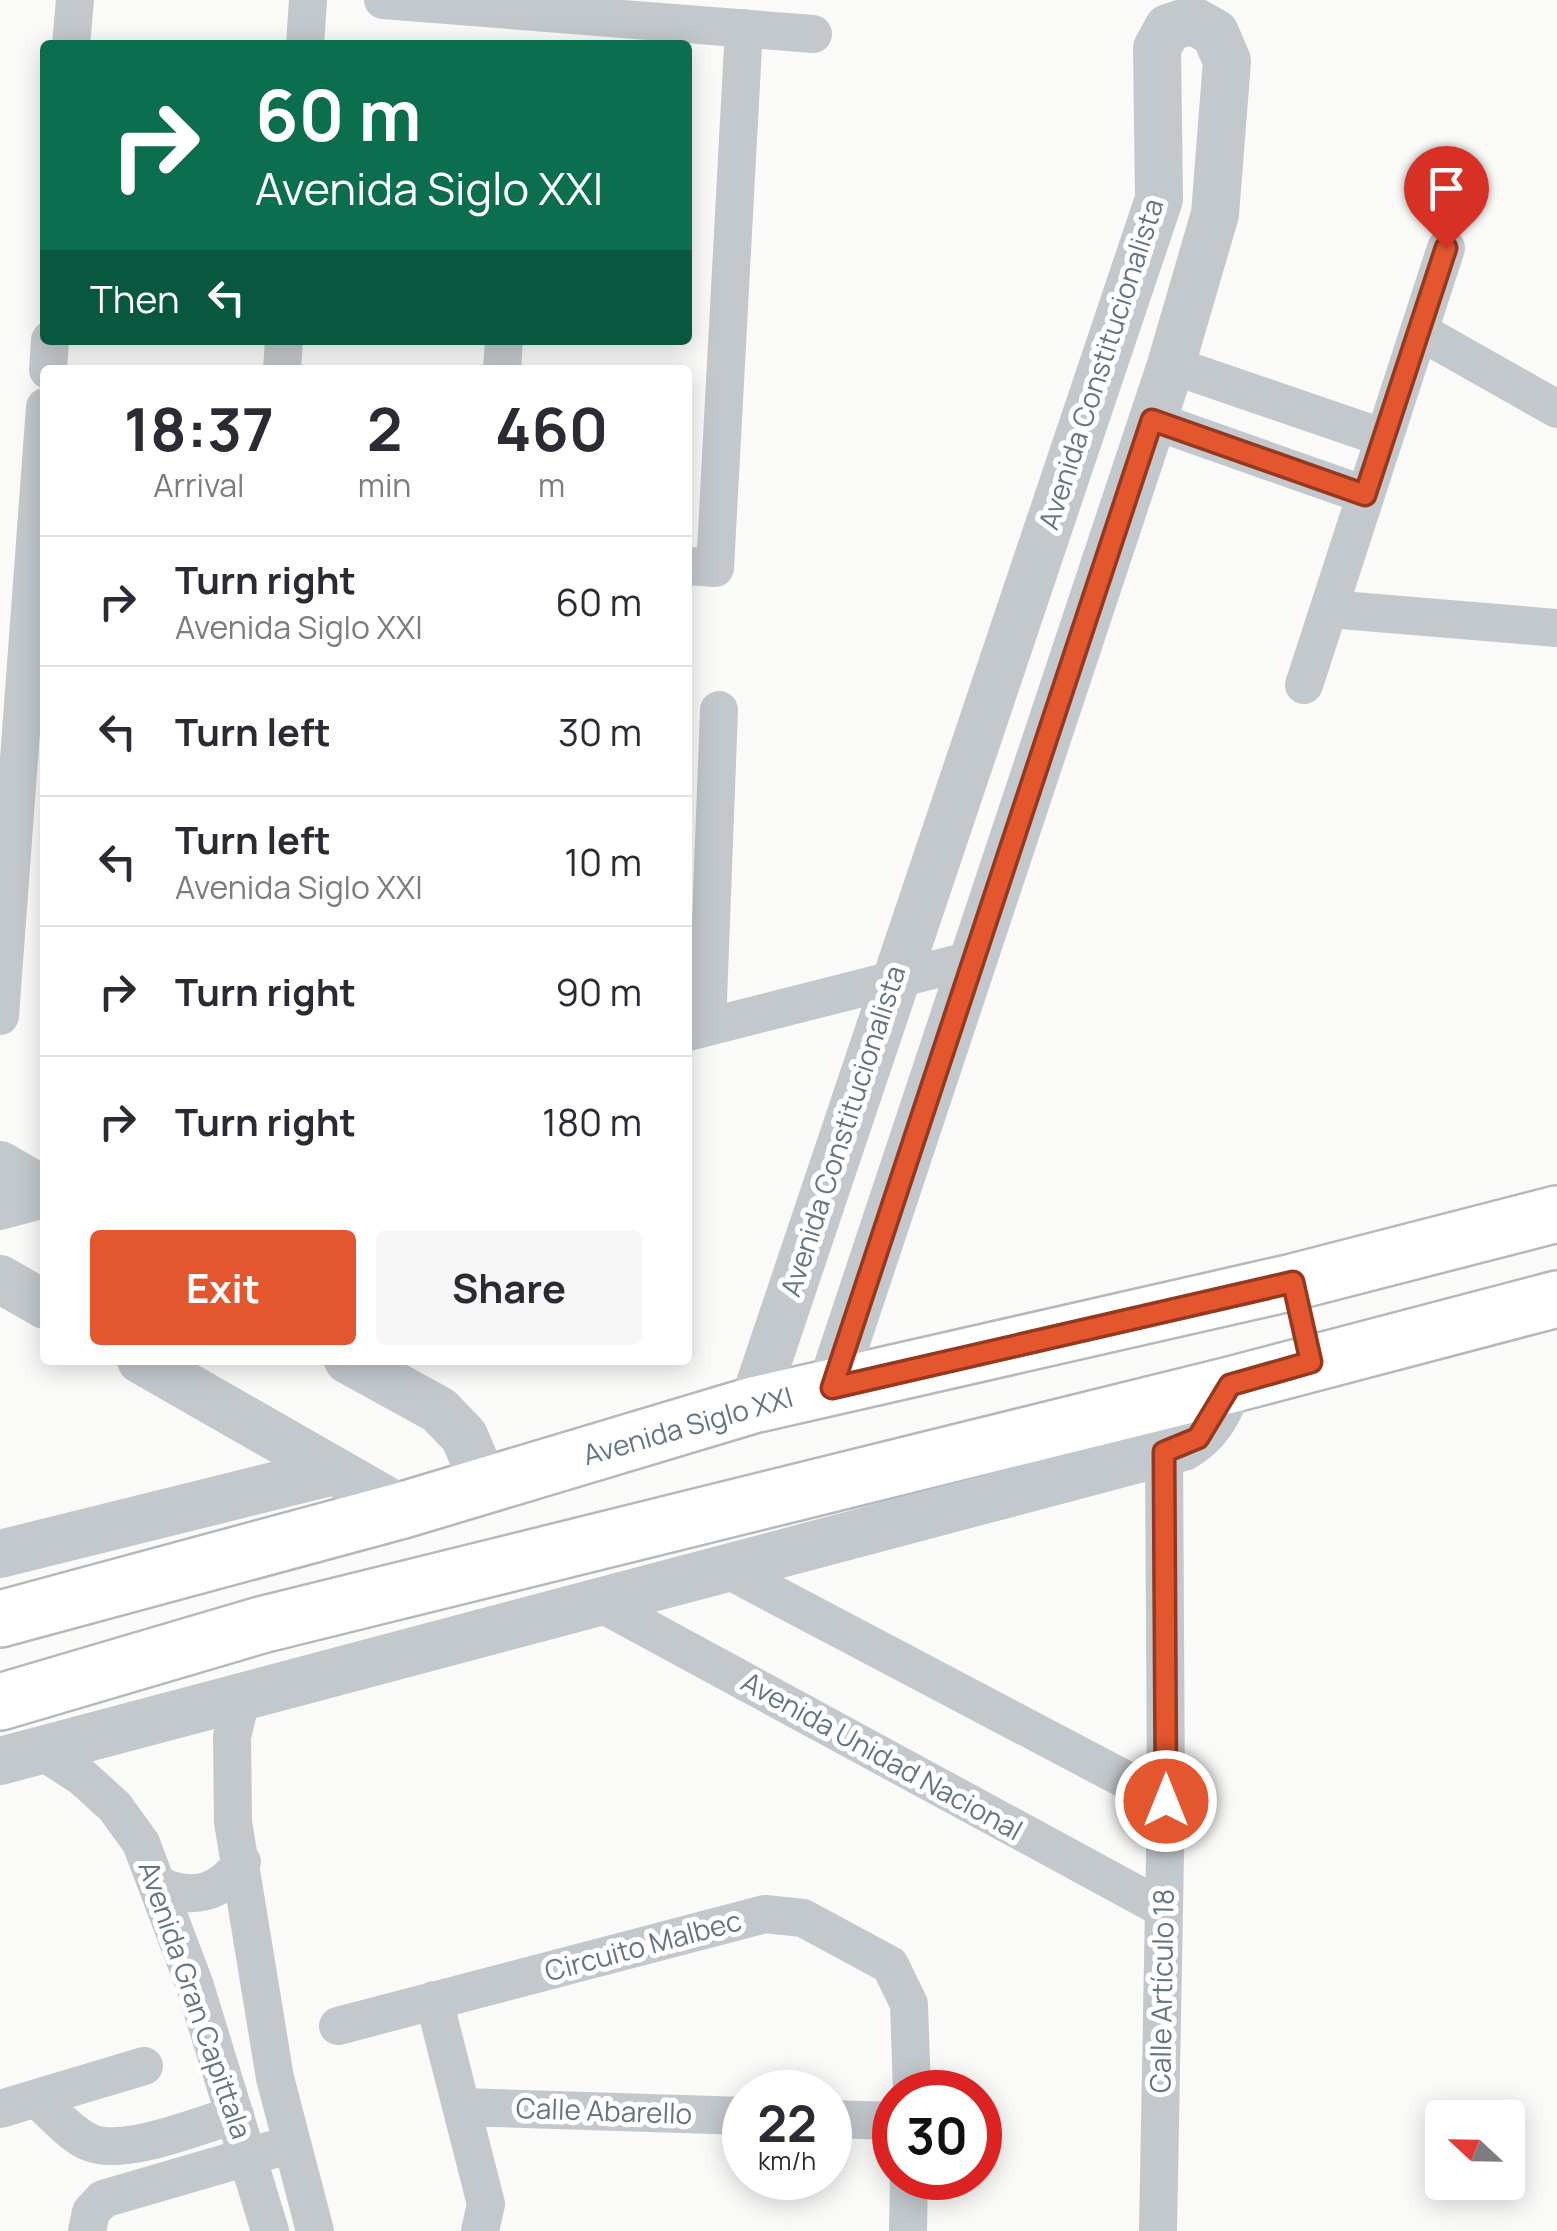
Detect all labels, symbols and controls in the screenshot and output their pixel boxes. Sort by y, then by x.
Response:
text: 60 m [255,66,422,162]
icon: right [90,80,220,210]
pin [1404,146,1489,249]
text: Avenida Siglo XXI [255,157,603,219]
icon: arrive [1419,161,1474,216]
street label: Avenida Constitucionalista [1029,193,1172,534]
icon: left [199,270,254,325]
text: Then [90,272,179,324]
text: 18:37 [124,387,274,469]
text: 2 [367,387,402,469]
text: 460 [495,387,608,469]
text: Arrival [153,463,245,507]
text: min [358,463,411,507]
text: m [538,463,565,507]
text: Turn right [175,553,356,605]
icon: right [90,574,145,629]
text: 60 m [555,575,642,627]
text: Avenida Siglo XXI [175,605,423,649]
icon: left [90,704,145,759]
text: Turn left [175,705,331,757]
text: 30 m [558,705,642,757]
text: Turn left [175,813,331,865]
icon: left [90,834,145,889]
text: 10 m [564,835,642,887]
text: Avenida Siglo XXI [175,865,423,909]
street label: Avenida Constitucionalista [771,960,914,1301]
icon: right [90,964,145,1019]
text: Turn right [175,965,356,1017]
text: 90 m [555,965,642,1017]
icon: right [90,1094,145,1149]
text: Turn right [175,1095,356,1147]
text: 180 m [542,1095,642,1147]
button: Exit [90,1230,356,1345]
button: Share [376,1230,642,1345]
street label: Avenida Siglo XXI [578,1377,797,1473]
street label: Avenida Unidad Nacional [735,1662,1030,1848]
position arrow [1114,1749,1218,1853]
street label: Avenida Gran Capittala [131,1856,261,2144]
street label: Calle Artículo 18 [1140,1889,1182,2093]
street label: Circuito Malbec [540,1901,745,1990]
speed limit sign: 30 [872,2070,1002,2200]
street label: Calle Abarello [515,2088,693,2132]
text: 22 [757,2089,817,2157]
north arrow [1425,2100,1525,2200]
map controls [1425,2100,1525,2200]
text: km/h [758,2143,816,2178]

